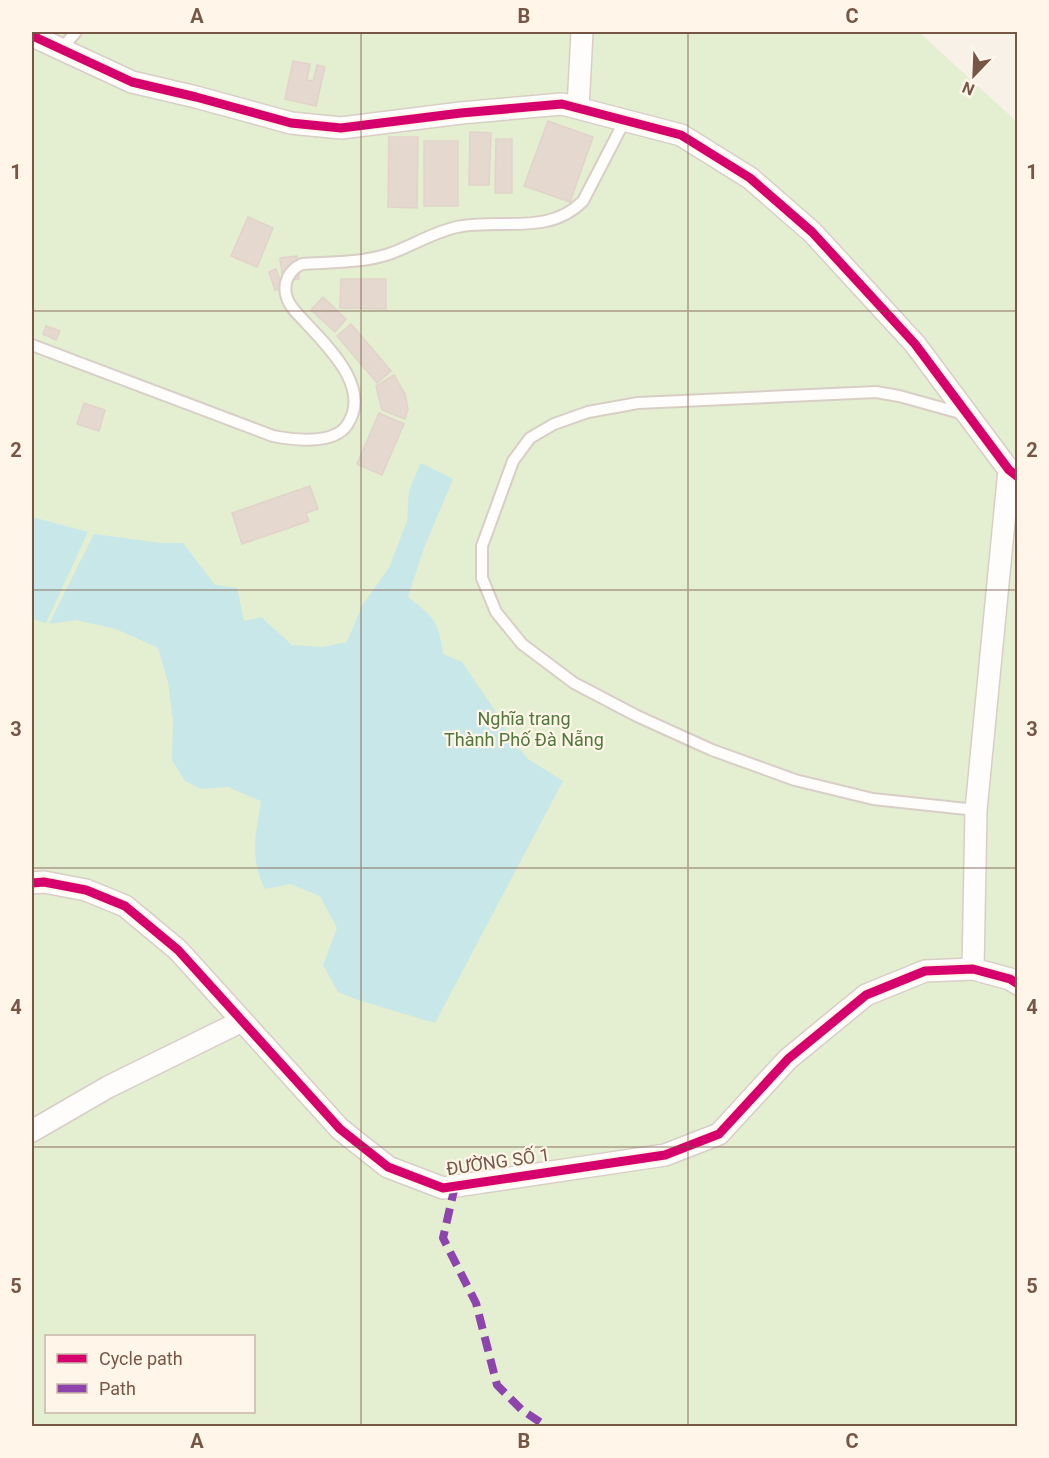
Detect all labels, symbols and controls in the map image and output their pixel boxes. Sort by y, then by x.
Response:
text: A [190,4,204,28]
text: B [518,4,530,28]
text: C [845,4,859,28]
north arrow [944,45,1004,105]
text: N [959,77,977,99]
text: 1 [10,160,22,184]
text: 1 [1026,160,1038,184]
text: 2 [10,438,22,462]
text: 2 [1026,438,1038,462]
park label: Nghĩa trang Thành Phố Đà Nẵng [444,708,604,750]
text: 3 [10,717,22,741]
text: 3 [1026,717,1038,741]
text: 4 [10,995,22,1019]
text: 4 [1026,995,1038,1019]
street label: ĐƯỜNG SỐ 1 [445,1143,551,1179]
text: 5 [10,1274,22,1298]
text: 5 [1026,1274,1038,1298]
legend [45,1335,255,1413]
text: Cycle path [99,1348,183,1369]
text: Path [99,1378,136,1399]
text: A [190,1429,204,1453]
text: B [518,1429,530,1453]
text: C [845,1429,859,1453]

